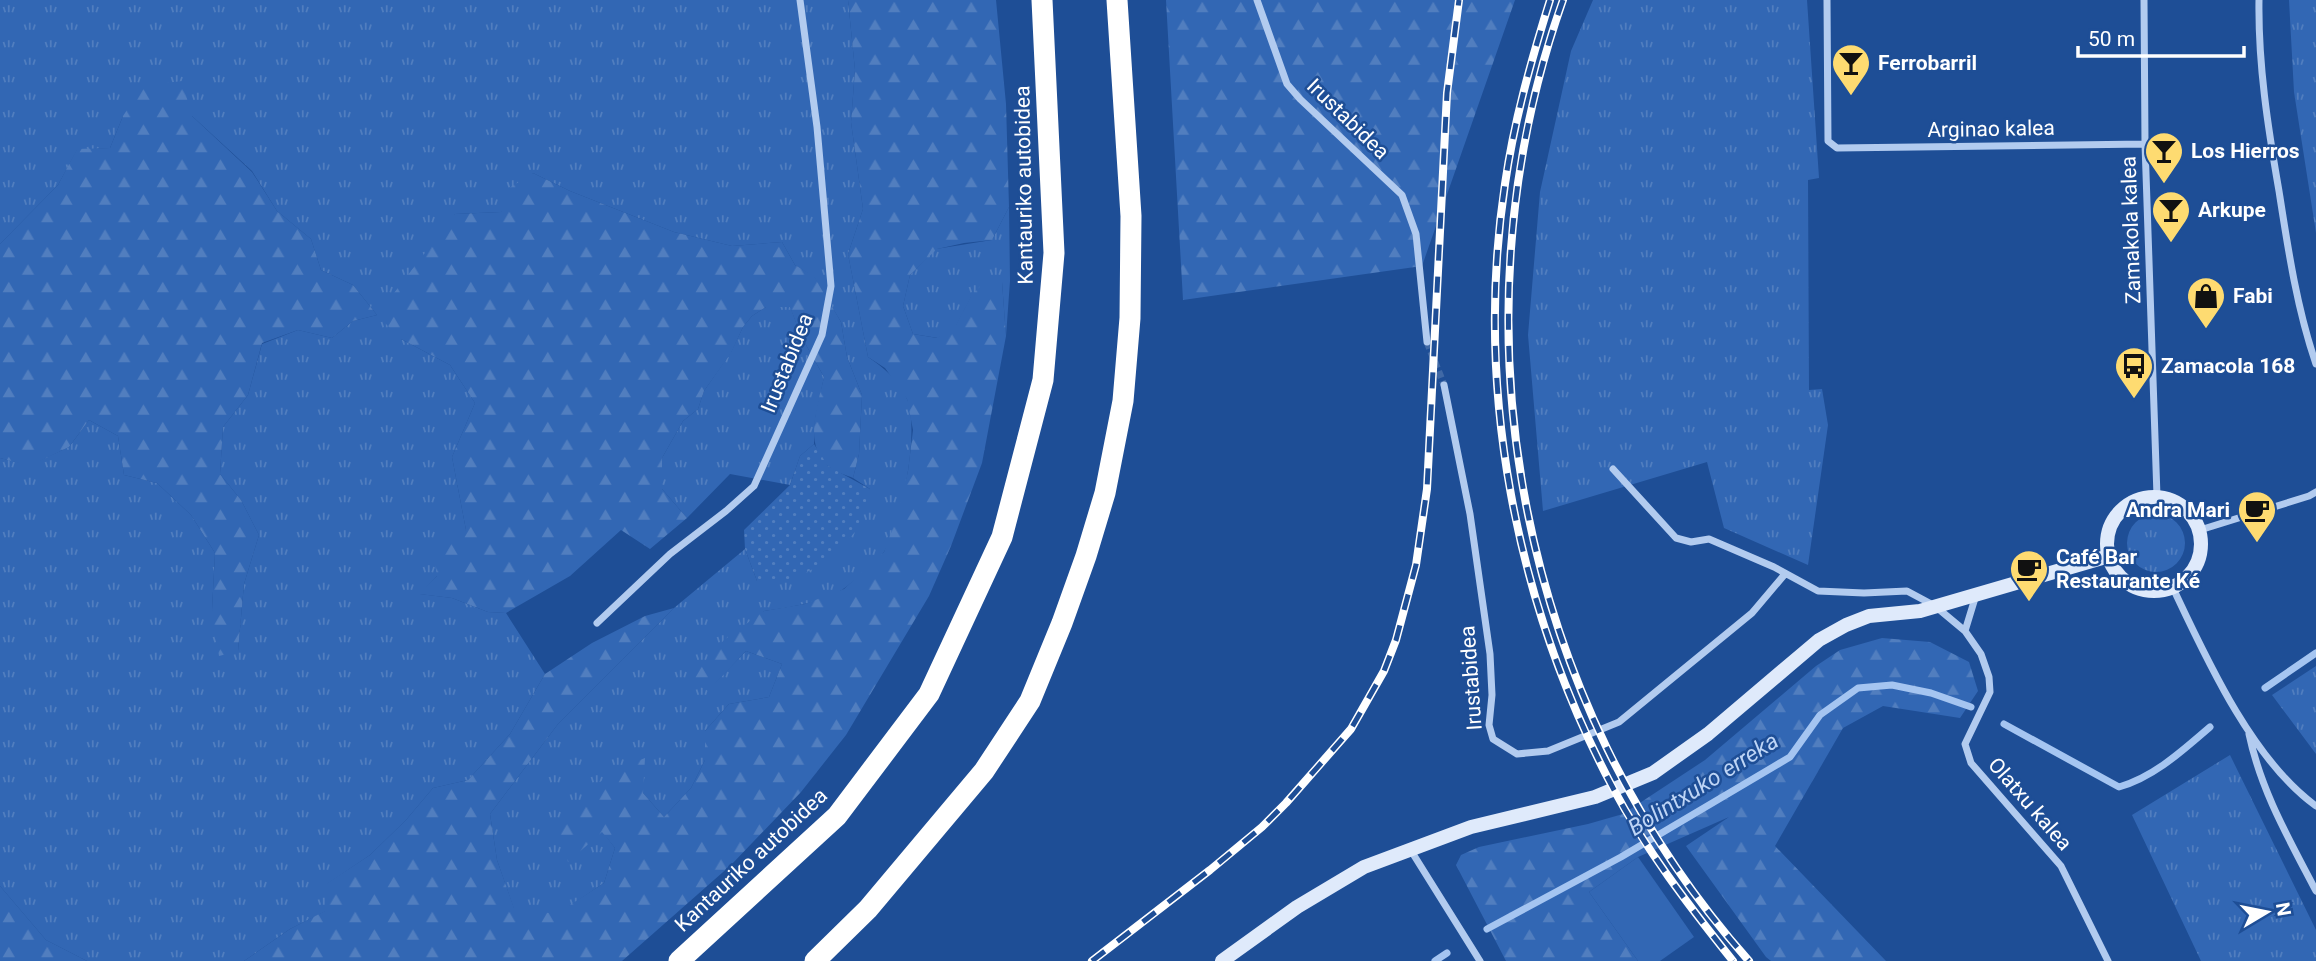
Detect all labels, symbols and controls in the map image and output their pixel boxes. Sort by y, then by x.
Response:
scale bar [2078,14,2244,58]
text: 50 m [2088,27,2135,51]
bar icon: Ferrobarril [1830,42,1872,97]
place label: Ferrobarril [1878,51,1977,75]
street label: Irustabidea [1302,74,1394,164]
street label: Kantauriko autobidea [1010,85,1038,285]
street label: Arginao kalea [1927,116,2055,142]
bar icon: Los Hierros [2143,130,2185,185]
place label: Los Hierros [2191,139,2300,163]
street label: Zamakola kalea [2116,156,2146,304]
bar icon: Arkupe [2150,189,2192,244]
place label: Arkupe [2198,198,2266,222]
shop icon: Fabi [2185,275,2227,330]
place label: Fabi [2233,284,2273,308]
street label: Irustabidea [756,310,818,416]
bus stop icon: Zamacola 168 [2113,345,2155,400]
place label: Zamacola 168 [2161,354,2295,378]
cafe icon: Andra Mari [2236,489,2278,544]
place label: Andra Mari [2126,498,2230,522]
place label: Café Bar Restaurante Ké [2056,545,2200,593]
cafe icon: Café Bar Restaurante Ké [2008,548,2050,603]
street label: Irustabidea [1455,625,1487,731]
water label: Bolintxuko erreka [1623,727,1783,841]
street label: Olatxu kalea [1983,753,2077,855]
street label: Kantauriko autobidea [670,783,832,937]
north arrow [2232,877,2302,947]
text: N [2271,901,2296,918]

